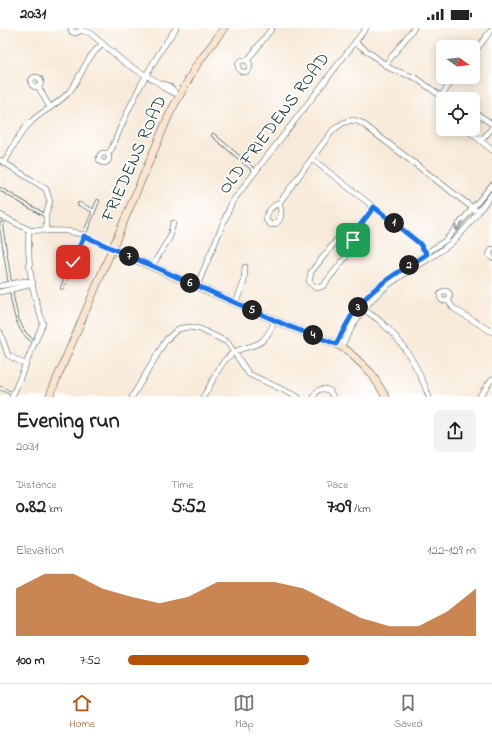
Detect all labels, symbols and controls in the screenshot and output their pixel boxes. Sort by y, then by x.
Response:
text: 20:31 [20,3,46,25]
north arrow [436,40,480,84]
map controls [436,40,480,136]
street label: OLD FRIEDENS ROAD [213,48,337,200]
street label: FRIEDENS ROAD [95,92,174,227]
button: locate [436,92,480,136]
pin: 1 [384,213,404,233]
text: 1 [392,215,396,231]
one-way arrow [454,221,463,231]
pin [336,223,370,257]
icon: arrive [342,229,364,251]
pin [56,245,90,279]
pin: 7 [119,246,139,266]
text: 7 [127,248,131,264]
icon: check [62,251,84,273]
pin: 2 [399,255,419,275]
text: 2 [406,257,412,273]
pin: 6 [180,273,200,293]
text: 6 [188,275,192,291]
pin: 3 [348,297,368,317]
text: 3 [356,299,360,315]
pin: 5 [242,300,262,320]
text: 5 [249,302,255,318]
pin: 4 [303,325,323,345]
text: 4 [311,327,315,343]
text: Evening run [16,406,120,438]
button: share [434,410,476,452]
text: 20:31 [16,437,39,456]
text: Distance [16,477,57,493]
text: Time [171,477,193,493]
text: Pace [327,477,348,493]
text: 0.82 [16,493,46,522]
text: 5:52 [171,493,206,522]
text: 7:09 [327,493,351,522]
text: km [46,501,62,517]
text: /km [351,501,371,517]
text: Elevation [16,541,64,560]
text: 122–129 m [427,541,476,560]
text: 100 m [16,651,45,670]
text: 7:52 [80,651,100,670]
tab: Home [69,692,95,732]
tab: Map [233,692,255,732]
tab: Saved [394,692,423,732]

